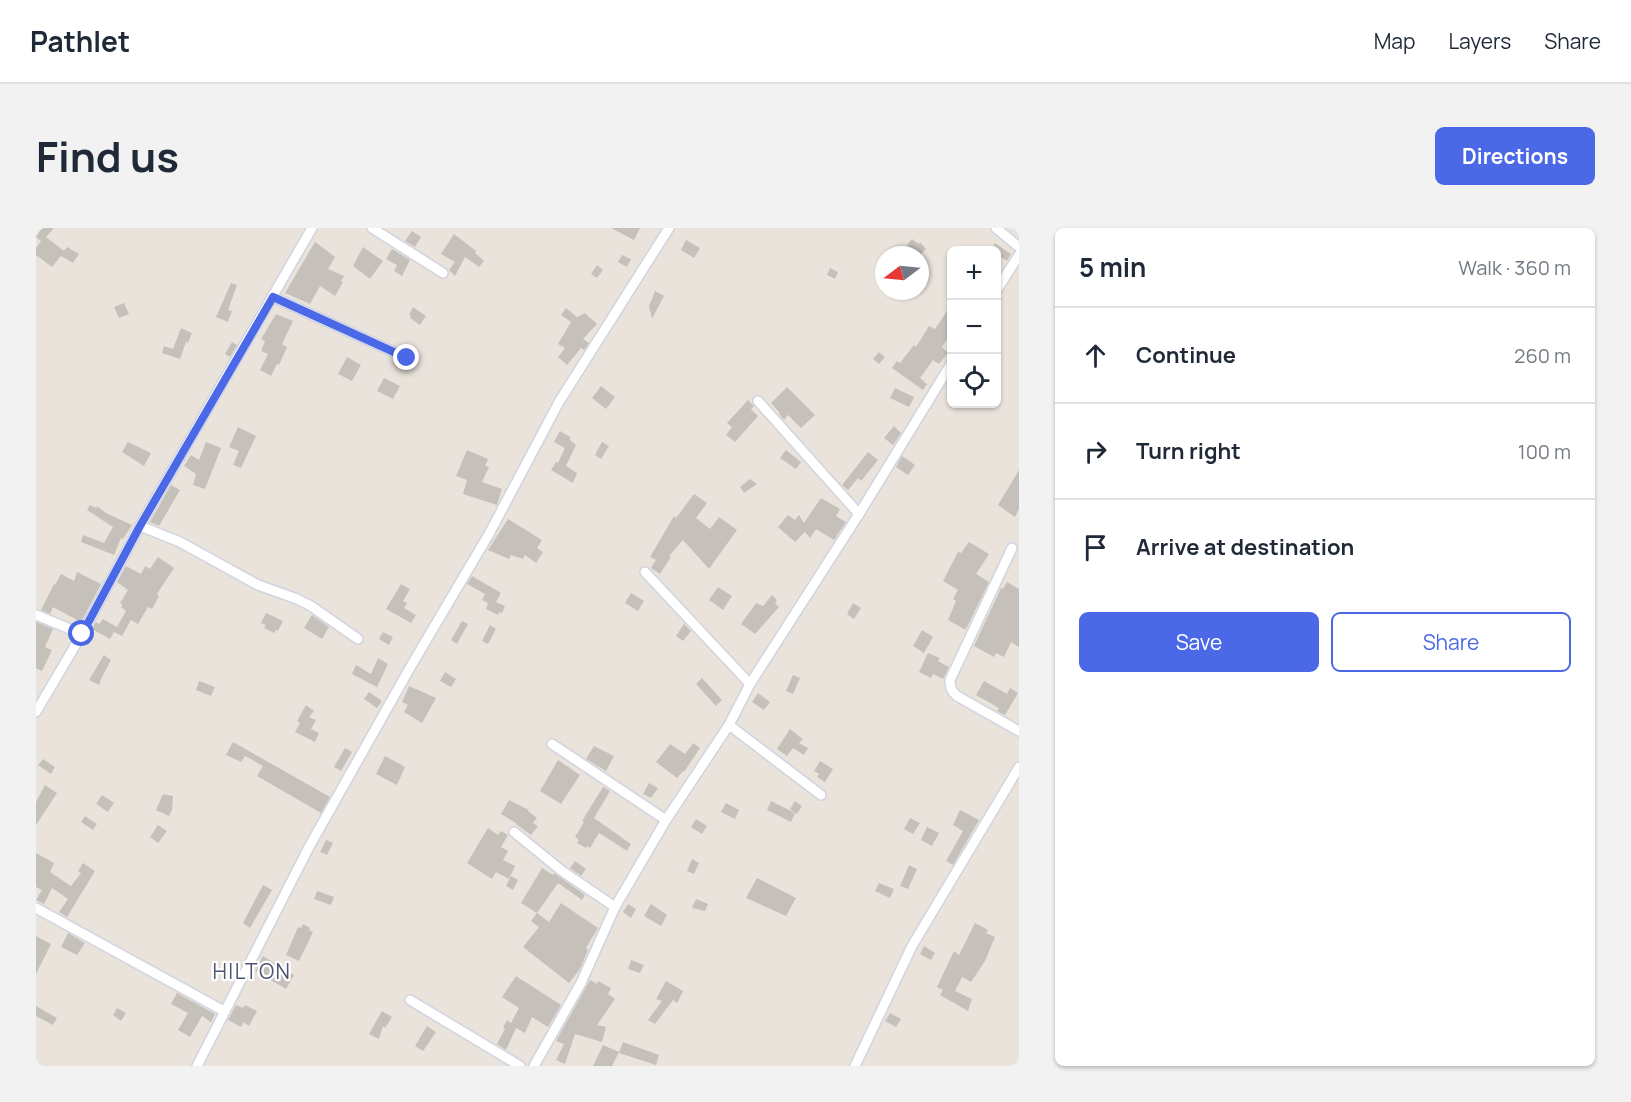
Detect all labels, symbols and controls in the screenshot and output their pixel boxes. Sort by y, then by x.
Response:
text: Pathlet [30,22,130,60]
text: Map [1374,27,1415,55]
text: Layers [1448,27,1511,55]
text: Share [1544,27,1601,55]
text: Find us [36,127,179,185]
button: Directions [1435,127,1595,185]
north arrow [875,246,929,300]
map controls [947,246,1001,408]
button: + [947,246,1001,300]
text: 5 min [1079,249,1146,285]
text: Walk · 360 m [1458,254,1571,281]
button: − [947,300,1001,354]
icon: ahead [1079,339,1112,372]
text: Continue [1136,340,1236,370]
text: 260 m [1514,342,1571,369]
route end [393,344,419,370]
button: locate [947,354,1001,408]
icon: right [1079,435,1112,468]
text: Turn right [1136,436,1241,466]
text: 100 m [1518,438,1571,465]
icon: arrive [1079,531,1112,564]
text: Arrive at destination [1136,532,1354,562]
button: Save [1079,612,1319,672]
button: Share [1331,612,1571,672]
route start [68,620,94,646]
district label: HILTON [213,957,292,985]

